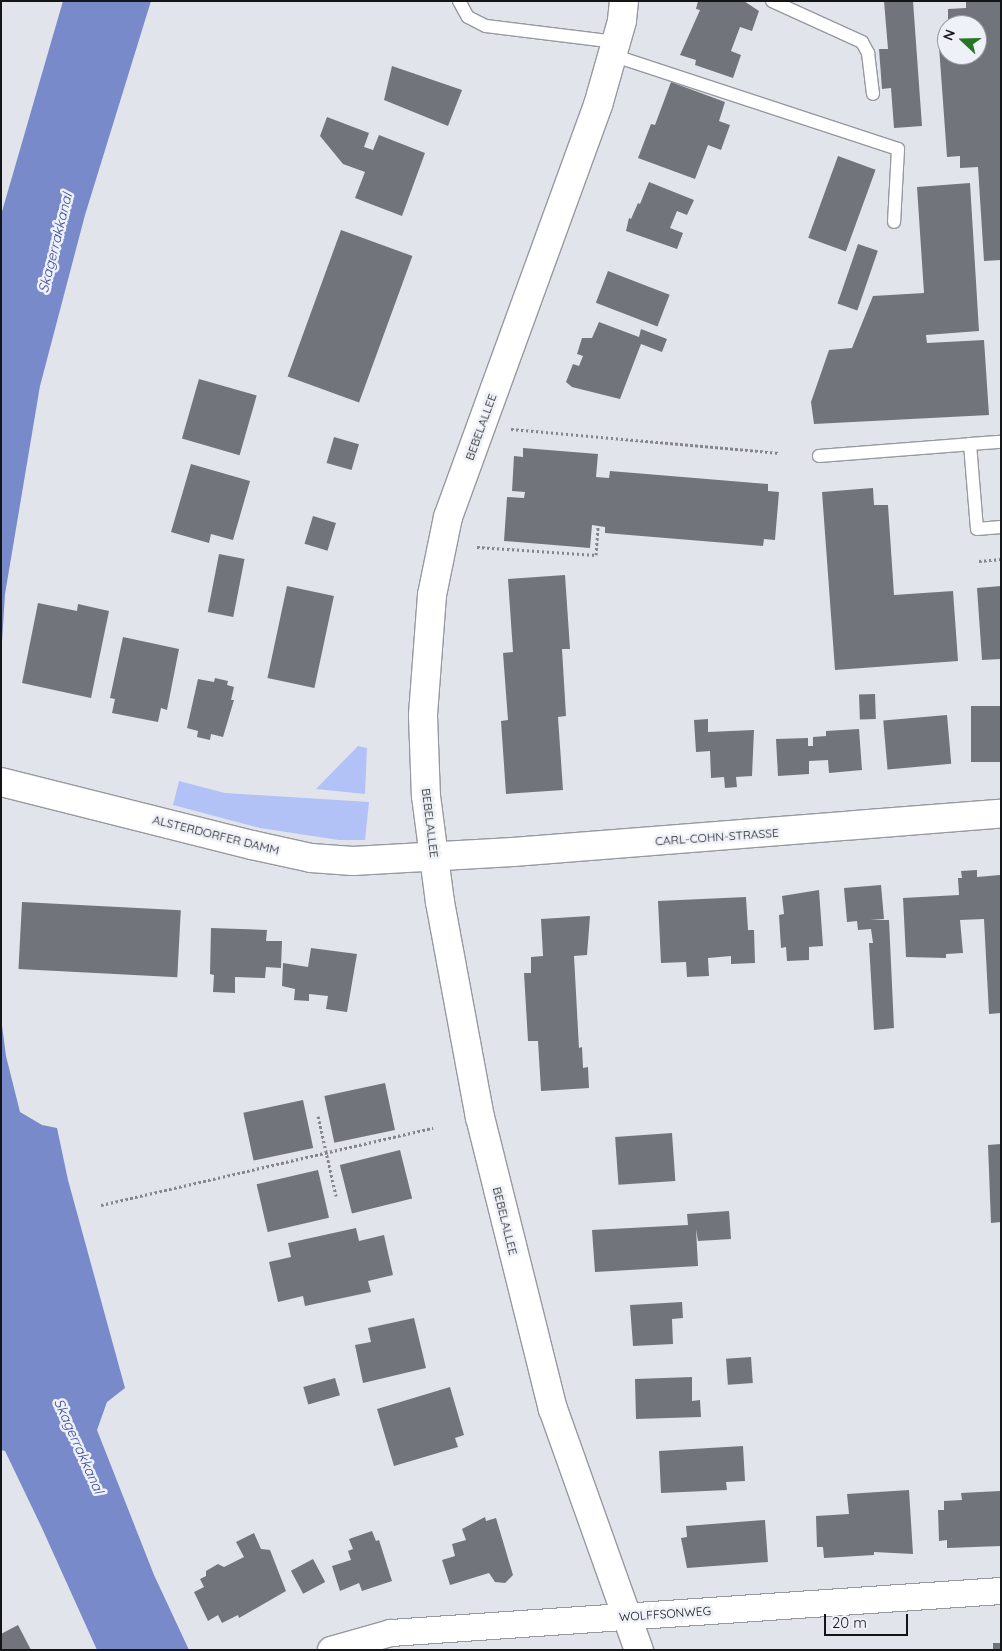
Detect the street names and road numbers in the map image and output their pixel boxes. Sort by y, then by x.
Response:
street label: BEBELALLEE [462,392,500,462]
street label: BEBELALLEE [419,787,441,859]
street label: ALSTERDORFER DAMM [151,812,281,858]
street label: CARL-COHN-STRASSE [655,825,779,849]
street label: BEBELALLEE [490,1185,520,1257]
street label: WOLFFSONWEG [619,1604,711,1624]

